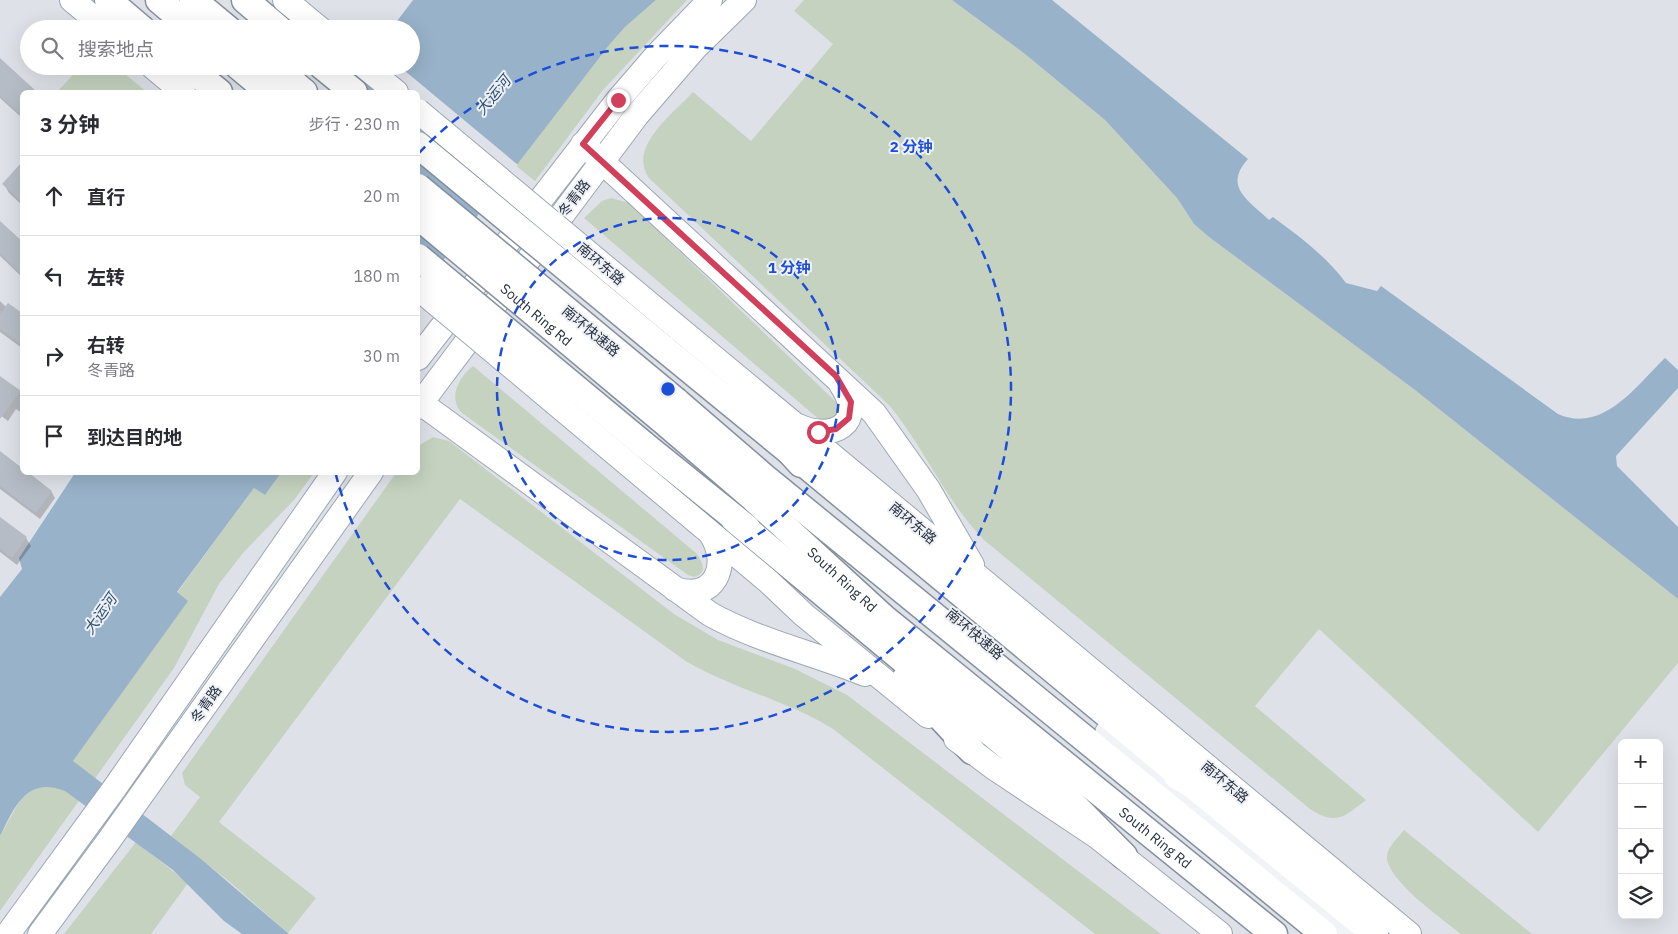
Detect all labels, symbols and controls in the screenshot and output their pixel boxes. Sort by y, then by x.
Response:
search box [20,20,420,75]
icon: search [38,34,66,62]
text: 搜索地点 [78,37,154,61]
water label: 大运河 [471,69,516,118]
route end [607,89,630,112]
text: 3 分钟 [40,110,100,138]
text: 步行 · 230 m [309,114,400,134]
text: 2 分钟 [890,137,932,156]
street label: 冬青路 [554,176,594,220]
icon: ahead [40,182,68,210]
text: 直行 [87,185,125,209]
text: 20 m [363,186,400,206]
street label: 南环东路 [574,239,628,289]
text: 1 分钟 [768,258,810,277]
icon: left [40,262,68,290]
text: 左转 [87,265,125,289]
text: 180 m [353,266,400,286]
street label: South Ring Rd [497,280,576,350]
street label: 南环快速路 [558,302,624,360]
text: 右转 [87,333,125,357]
icon: right [40,342,68,370]
text: 30 m [363,346,400,366]
text: 冬青路 [87,360,135,380]
centre of rings [659,380,677,398]
route start [807,421,830,444]
icon: arrive [40,422,68,450]
text: 到达目的地 [87,425,182,449]
street label: 南环东路 [886,498,940,548]
street label: South Ring Rd [803,543,881,616]
water label: 大运河 [79,588,122,638]
street label: 南环快速路 [942,605,1008,663]
street label: 冬青路 [187,682,225,726]
map controls [1618,739,1663,919]
button: + [1618,739,1663,784]
street label: 南环东路 [1198,757,1252,807]
button: − [1618,784,1663,829]
street label: South Ring Rd [1115,803,1195,872]
button: locate [1618,829,1663,874]
button: layers [1618,874,1663,919]

